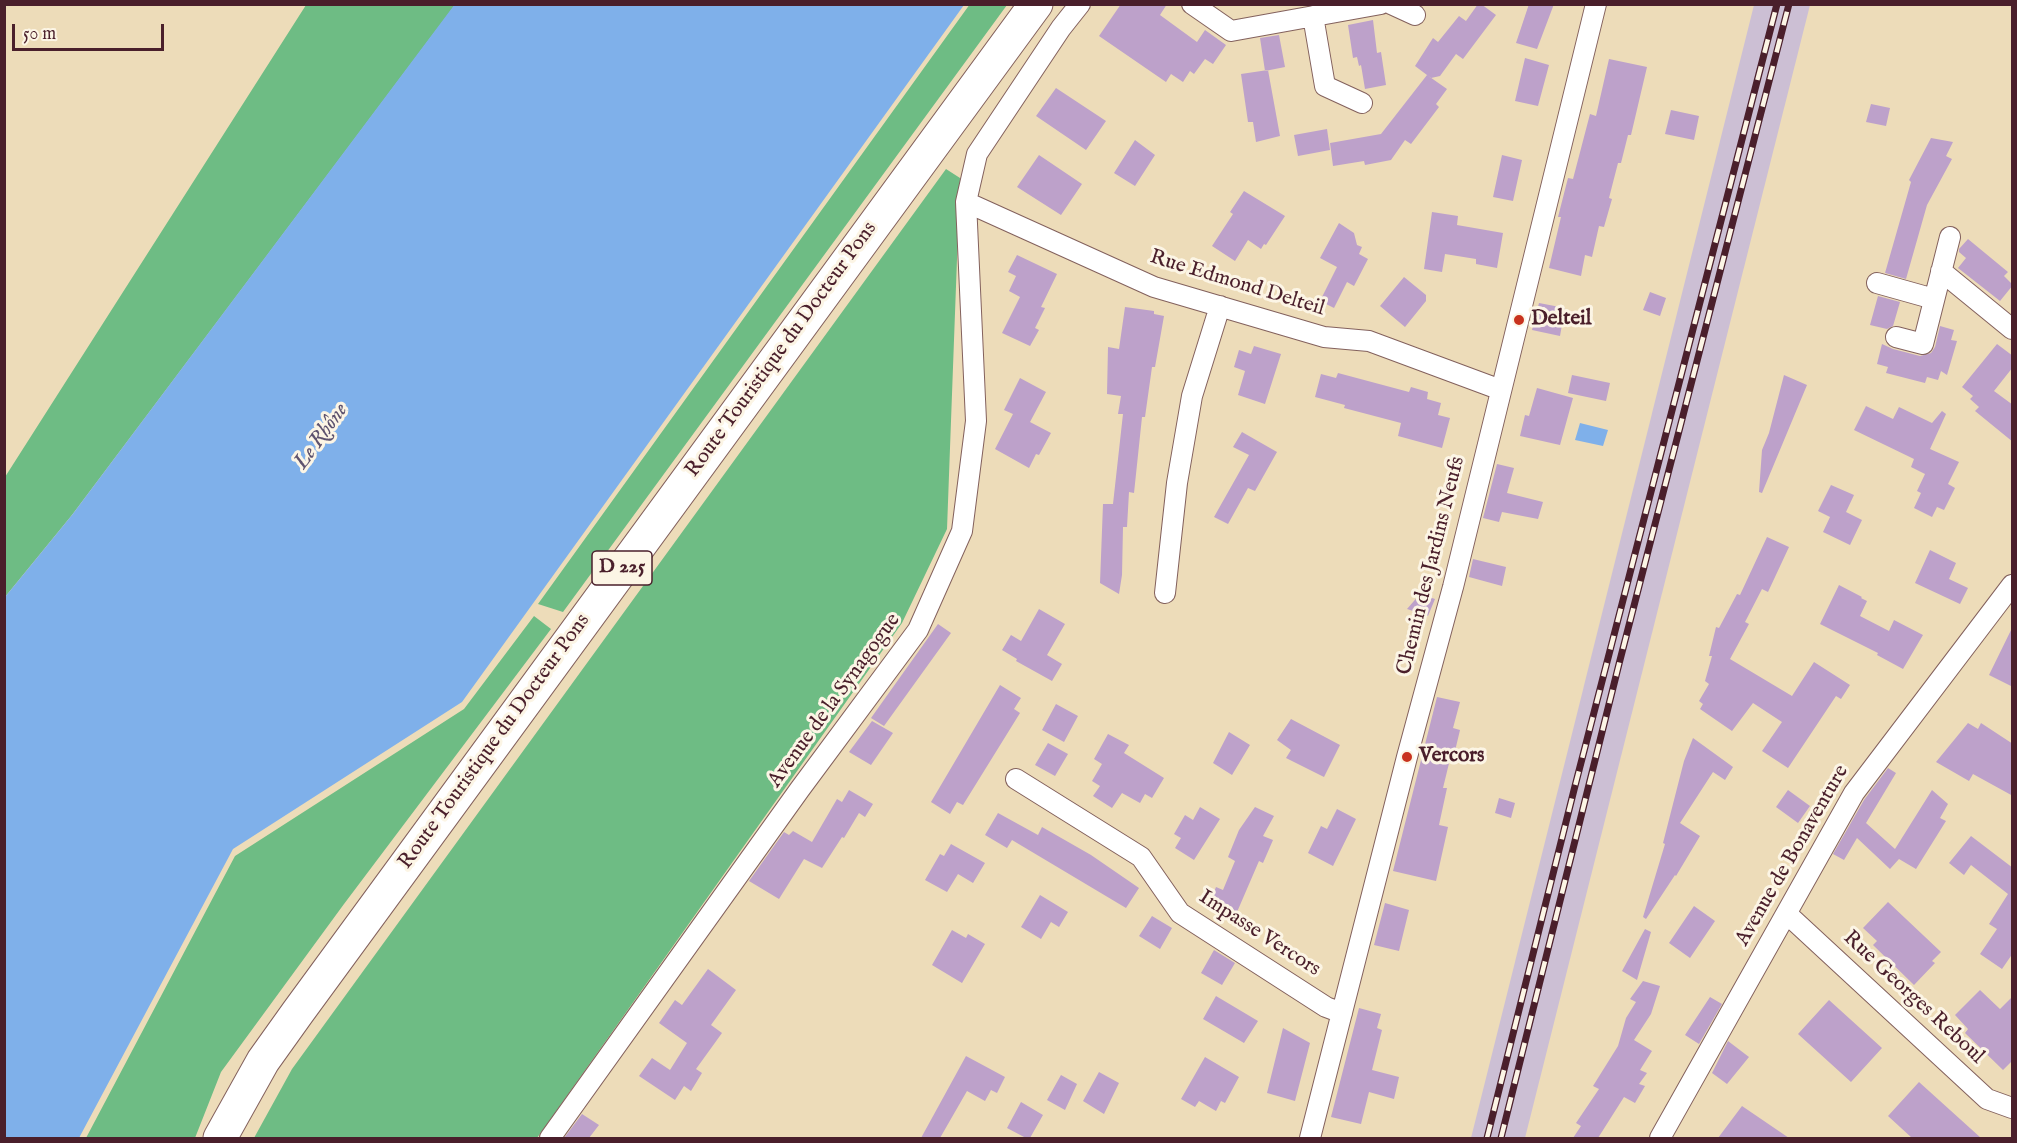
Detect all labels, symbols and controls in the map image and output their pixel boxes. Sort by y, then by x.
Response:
scale bar [15,12,166,50]
text: 50 m [23,23,56,46]
street label: Route Touristique du Docteur Pons [681,217,883,483]
street label: Rue Edmond Delteil [1147,245,1327,323]
place label: Delteil [1531,307,1591,333]
marker: Delteil [1512,313,1526,327]
water label: Le Rhône [289,399,355,475]
street label: Chemin des Jardins Neufs [1393,454,1471,678]
road number: D 225 [592,551,652,585]
street label: Route Touristique du Docteur Pons [394,609,596,875]
street label: Avenue de la Synagogue [763,609,907,793]
place label: Vercors [1419,744,1484,770]
marker: Vercors [1400,750,1414,764]
street label: Avenue de Bonaventure [1731,761,1855,951]
street label: Impasse Vercors [1193,885,1325,983]
street label: Rue Georges Reboul [1837,926,1989,1070]

